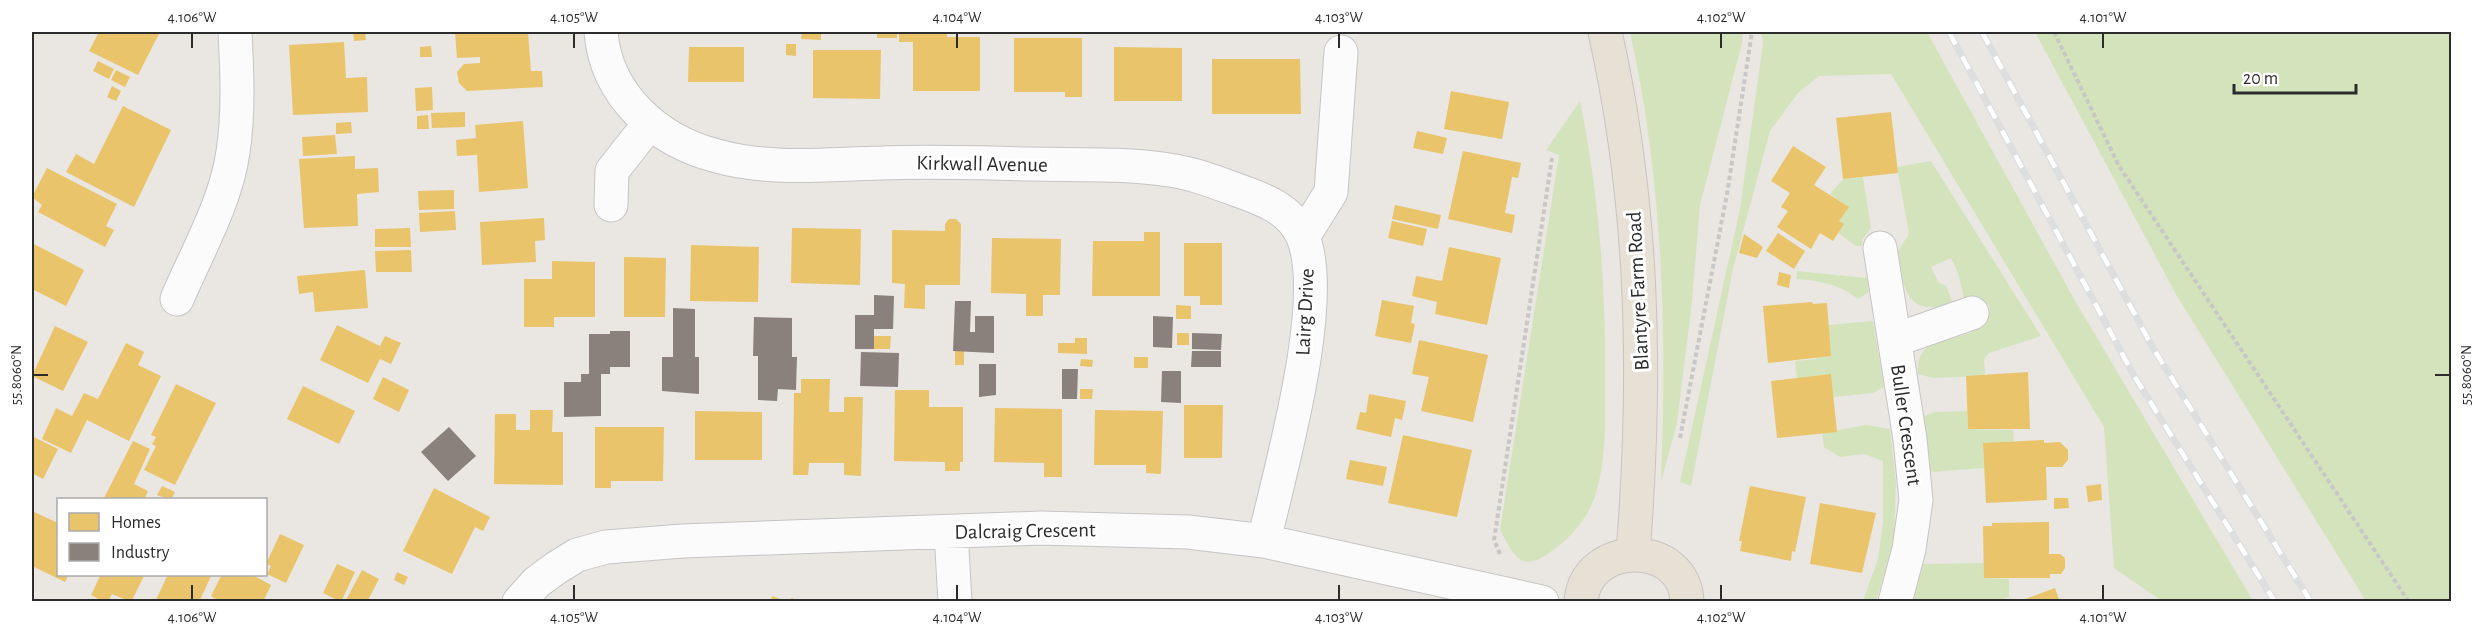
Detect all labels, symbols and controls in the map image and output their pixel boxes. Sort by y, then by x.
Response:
text: 4.106°W [168,10,217,25]
text: 4.105°W [550,10,599,25]
text: 4.104°W [933,10,982,25]
text: 4.103°W [1315,10,1364,25]
text: 4.102°W [1697,10,1746,25]
text: 4.101°W [2080,10,2127,25]
scale bar [2234,57,2356,95]
text: 20 m [2243,70,2278,88]
street label: Kirkwall Avenue [916,152,1048,176]
street label: Blantyre Farm Road [1623,211,1653,371]
street label: Lairg Drive [1292,268,1318,356]
text: 55.8060°N [9,345,24,405]
text: 55.8060°N [2459,345,2474,405]
street label: Buller Crescent [1887,363,1925,487]
legend [57,498,267,576]
text: Homes [111,514,161,532]
street label: Dalcraig Crescent [954,519,1096,543]
text: Industry [111,544,170,562]
text: 4.106°W [168,610,217,625]
text: 4.105°W [550,610,599,625]
text: 4.104°W [933,610,982,625]
text: 4.103°W [1315,610,1364,625]
text: 4.102°W [1697,610,1746,625]
text: 4.101°W [2080,610,2127,625]

